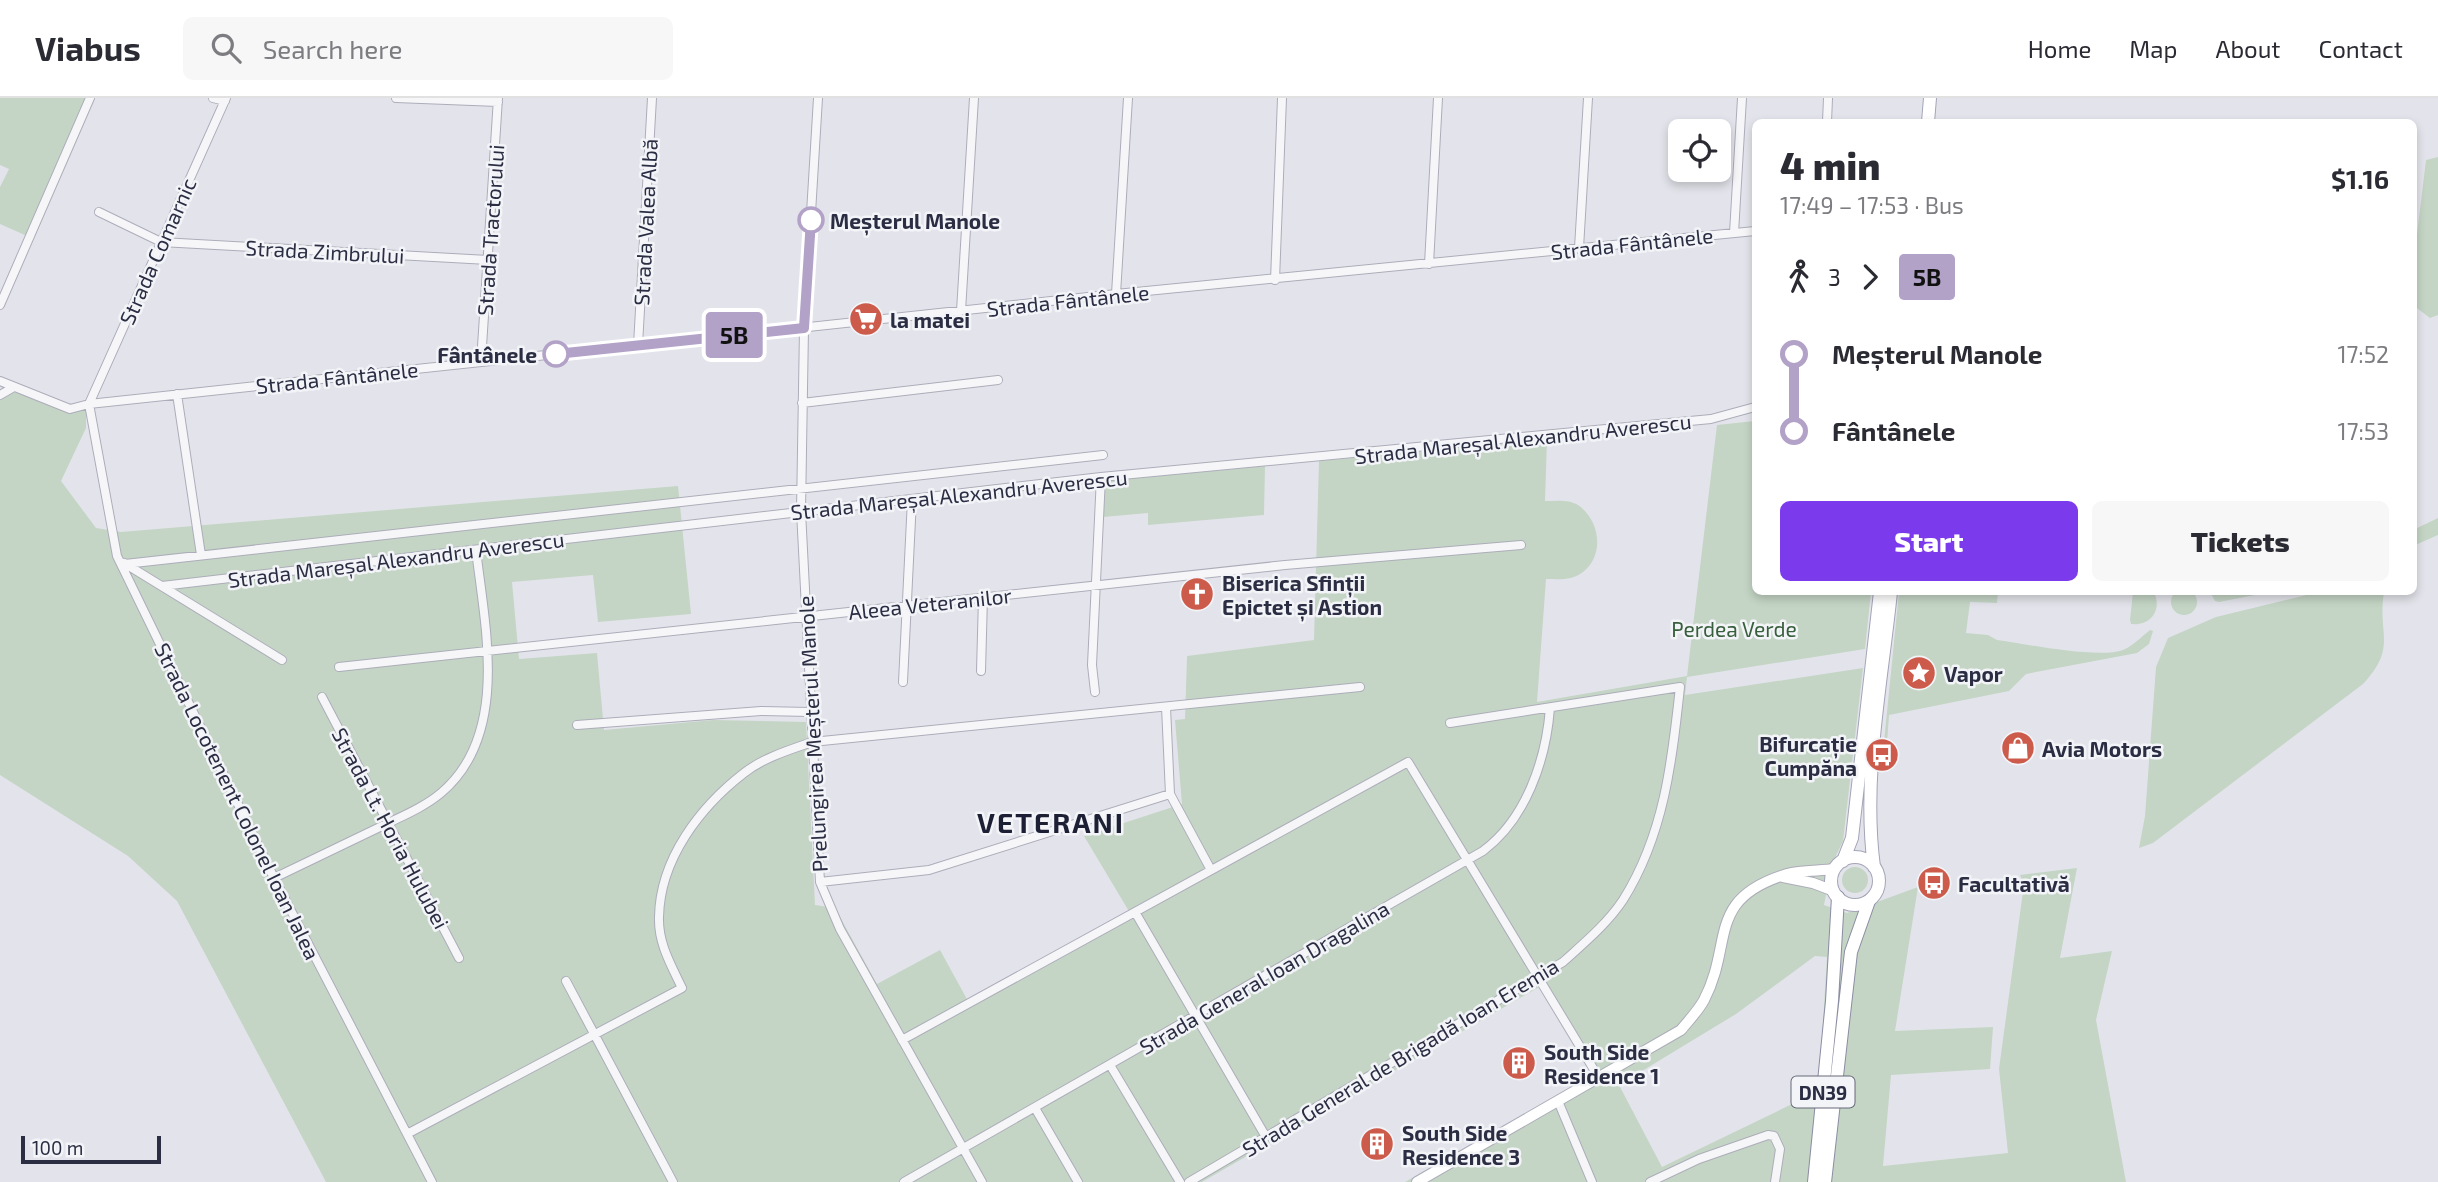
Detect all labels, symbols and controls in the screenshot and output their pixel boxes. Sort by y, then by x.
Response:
search box [183,17,673,80]
text: Viabus [35,28,141,68]
icon: search [207,29,245,67]
text: Search here [263,33,402,64]
text: Home [2028,34,2091,63]
text: Map [2129,34,2177,63]
text: About [2215,34,2281,63]
text: Contact [2319,34,2403,63]
map controls [1668,119,1731,182]
button: locate [1668,119,1731,182]
street label: Strada Valea Albă [628,138,662,306]
text: 4 min [1780,142,1881,188]
street label: Strada Tractorului [472,144,508,316]
text: $1.16 [2331,163,2389,194]
street label: Strada Comarnic [113,174,201,328]
text: 17:49 – 17:53 · Bus [1780,191,1964,219]
marker: Meșterul Manole [798,207,824,233]
place label: Meșterul Manole [830,208,1000,236]
street label: Strada Fântânele [1550,222,1714,264]
street label: Strada Zimbrului [245,234,405,268]
icon: walk [1780,258,1818,296]
icon: forward [1851,258,1889,296]
text: 5B [1913,262,1941,291]
text: 3 [1828,263,1841,291]
street label: Strada Fântânele [986,279,1150,321]
supermarket icon: la matei [847,300,885,338]
place label: la matei [890,307,970,332]
line badge: 5B [702,312,766,358]
text: 5B [720,320,748,349]
text: Meșterul Manole [1832,338,2042,369]
text: 17:52 [2337,340,2389,368]
marker: Fântânele [543,341,569,367]
place label: Fântânele [437,342,537,367]
street label: Strada Fântânele [255,356,419,398]
street label: Strada Mareșal Alexandru Averescu [1353,408,1693,470]
text: Fântânele [1832,415,1955,446]
text: 17:53 [2338,417,2389,445]
street label: Strada Mareșal Alexandru Averescu [789,464,1129,526]
button: Start [1780,501,2078,581]
button: Tickets [2092,501,2389,581]
street label: Strada Mareșal Alexandru Averescu [226,526,566,594]
place label: Biserica Sfinții Epictet și Astion [1222,570,1382,622]
church icon: Biserica Sfinții Epictet și Astion [1178,575,1216,613]
street label: Aleea Veteranilor [847,582,1013,624]
street label: Prelungirea Meșterul Manole [792,595,834,873]
park label: Perdea Verde [1671,616,1797,641]
street label: Strada Locotenent Colonel Ioan Jalea [150,639,326,963]
place icon: Vapor [1900,654,1938,692]
place label: Vapor [1944,661,2003,686]
street label: Strada Lt. Horia Hulubei [327,723,455,933]
shop icon: Avia Motors [1999,729,2037,767]
place label: Bifurcație Cumpăna [1759,731,1857,780]
bus stop icon: Bifurcație Cumpăna [1863,736,1901,774]
place label: Avia Motors [2042,736,2162,761]
district label: VETERANI [977,805,1125,839]
bus stop icon: Facultativă [1915,864,1953,902]
place label: Facultativă [1958,871,2070,896]
street label: Strada General Ioan Dragalina [1135,895,1393,1059]
street label: Strada General de Brigadă Ioan Eremia [1237,952,1563,1162]
place label: South Side Residence 1 [1544,1039,1659,1088]
building icon: South Side Residence 1 [1500,1044,1538,1082]
road number: DN39 [1792,1076,1854,1108]
place label: South Side Residence 3 [1402,1120,1520,1169]
building icon: South Side Residence 3 [1358,1125,1396,1163]
scale bar [21,1133,161,1165]
text: 100 m [32,1136,83,1159]

